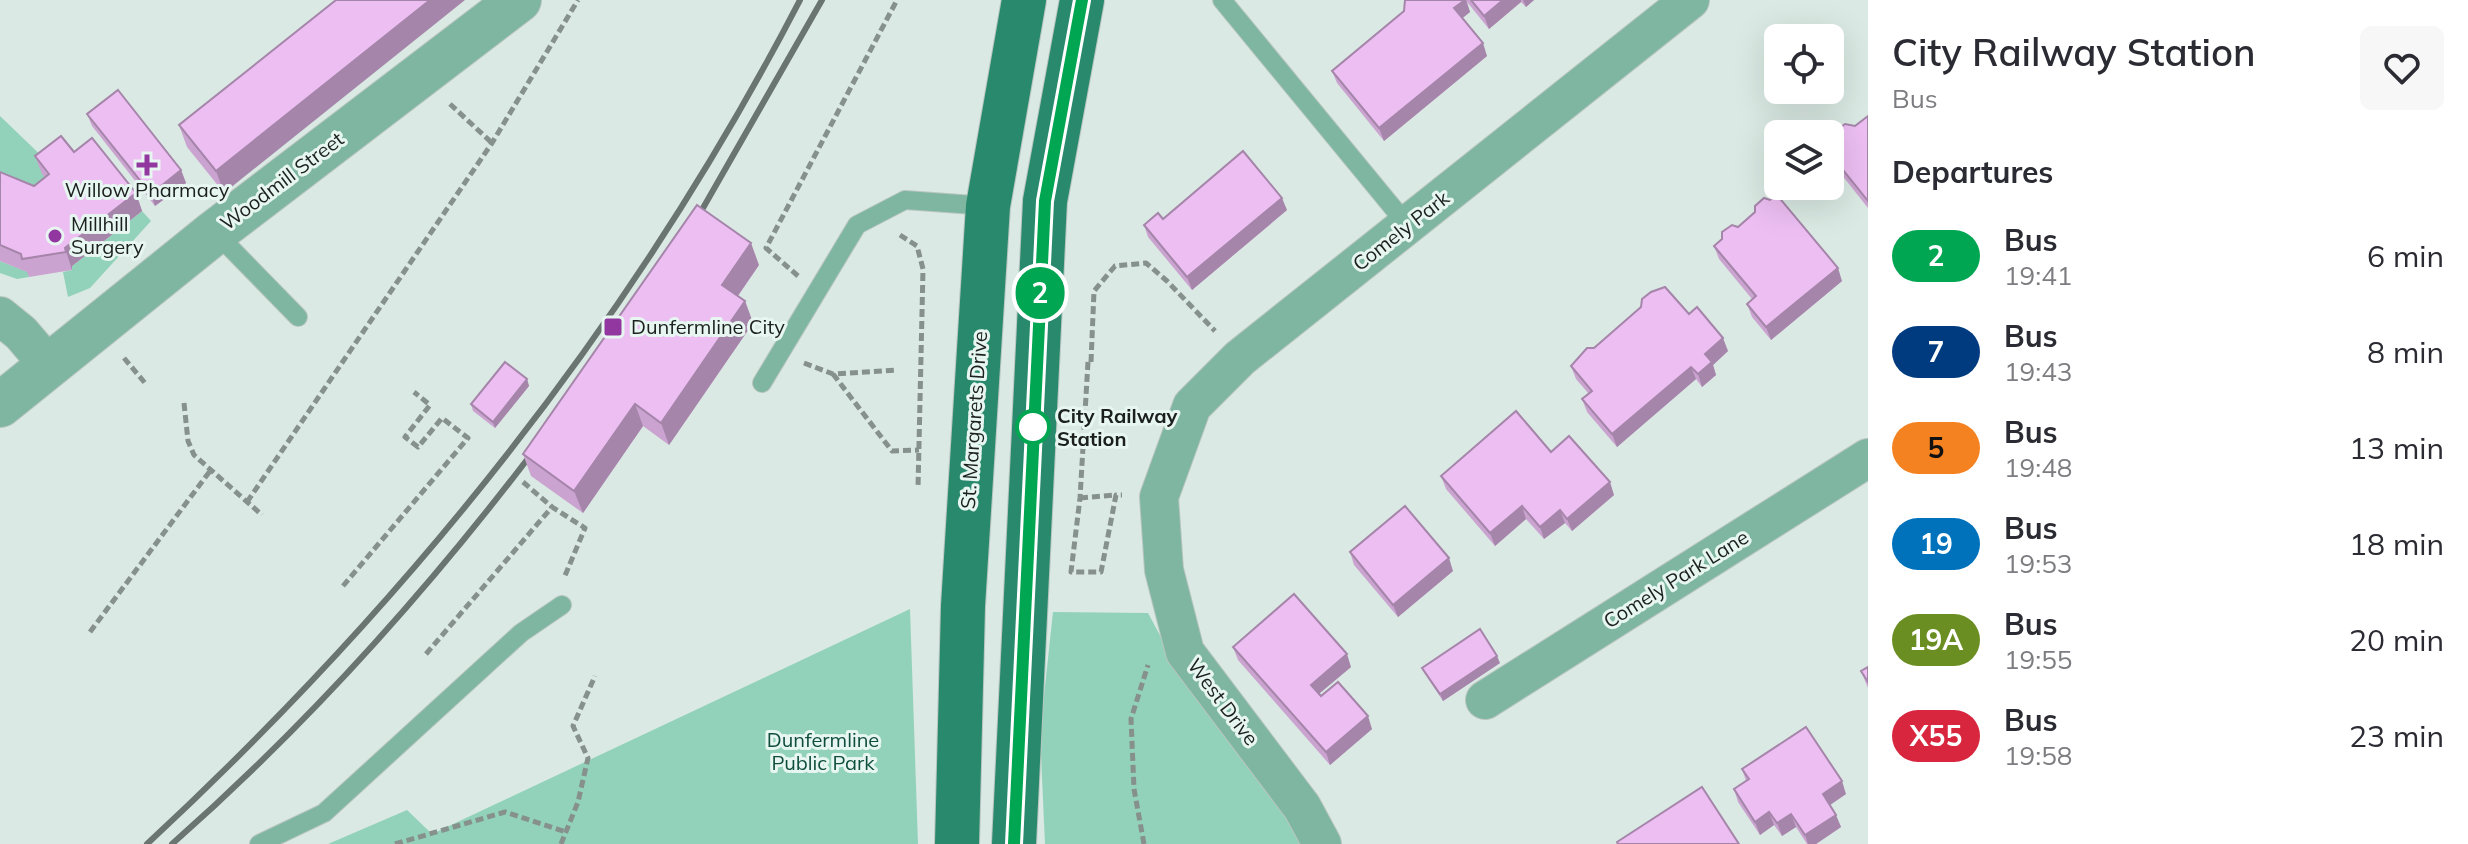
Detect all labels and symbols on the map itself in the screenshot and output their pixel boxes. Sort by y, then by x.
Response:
street label: Woodmill Street [215,126,348,235]
marker: Willow Pharmacy [138,156,156,174]
place label: Willow Pharmacy [65,177,230,202]
street label: Comely Park [1347,185,1454,276]
place label: Millhill Surgery [71,211,144,259]
marker: Millhill Surgery [46,227,64,245]
line badge: 2 [1014,267,1066,319]
place label: Dunfermline City [631,314,785,339]
marker: Dunfermline City [602,316,624,338]
street label: St. Margarets Drive [955,330,992,510]
place label: City Railway Station [1057,403,1178,451]
marker: City Railway Station [1016,410,1050,444]
street label: Comely Park Lane [1599,524,1753,633]
street label: West Drive [1183,653,1264,750]
park label: Dunfermline Public Park [767,727,879,775]

